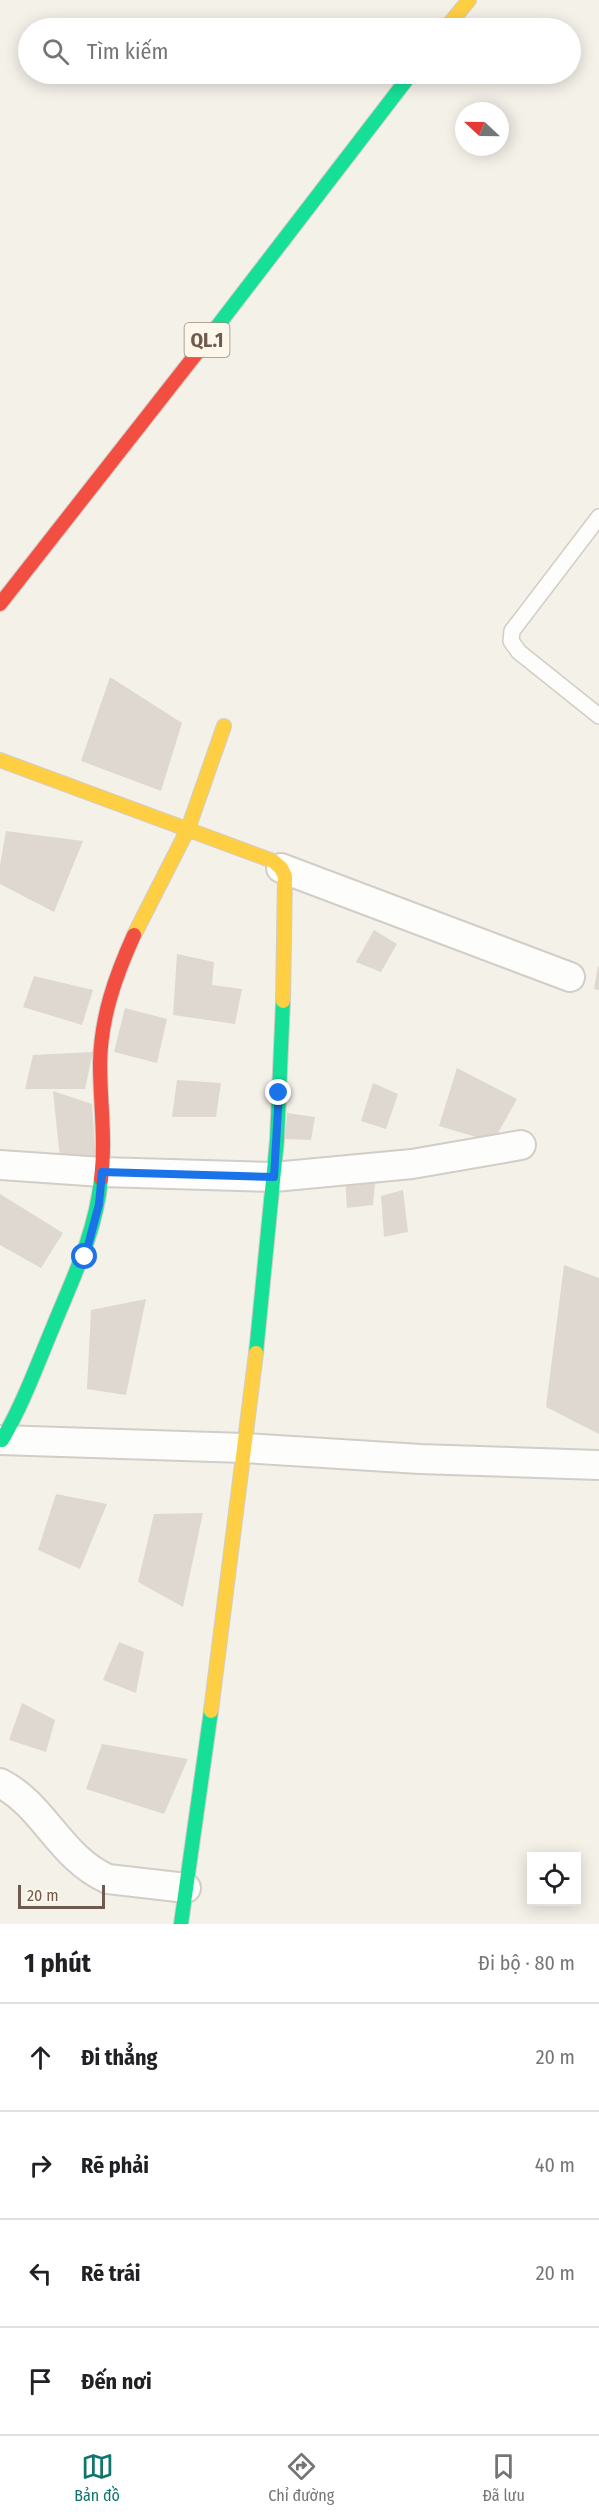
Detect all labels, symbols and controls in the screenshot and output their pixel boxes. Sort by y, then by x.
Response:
search box [18,18,581,84]
icon: search [39,35,72,68]
text: Tìm kiếm [87,38,168,65]
north arrow [455,102,509,156]
road number: QL.1 [184,323,230,357]
route end [265,1079,291,1105]
route start [71,1243,97,1269]
map controls [527,1852,581,1906]
button: locate [527,1852,581,1906]
scale bar [18,1882,105,1910]
text: 20 m [27,1886,58,1905]
text: 1 phút [24,1948,91,1979]
text: Đi bộ · 80 m [478,1951,575,1975]
icon: ahead [24,2041,57,2074]
text: Đi thẳng [81,2044,157,2071]
text: 20 m [536,2045,575,2069]
icon: right [24,2149,57,2182]
text: Rẽ phải [81,2152,149,2179]
text: 40 m [535,2153,575,2177]
icon: left [24,2257,57,2290]
text: Rẽ trái [81,2260,141,2287]
text: 20 m [536,2261,575,2285]
icon: arrive [24,2365,57,2398]
text: Đến nơi [81,2368,152,2395]
tab: Bản đồ [74,2450,120,2505]
tab: Chỉ đường [268,2450,334,2505]
tab: Đã lưu [482,2450,525,2505]

